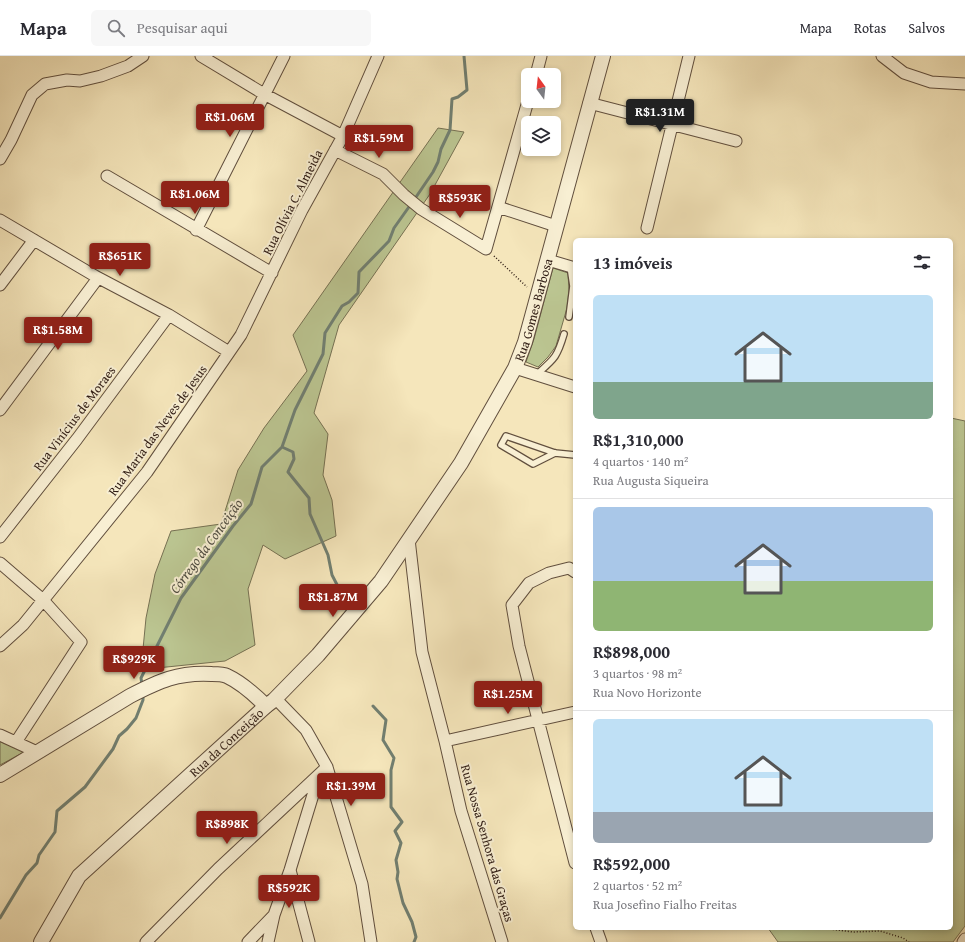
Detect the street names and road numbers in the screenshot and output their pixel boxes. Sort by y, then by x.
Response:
street label: Rua Olívia C. Almeida [258,146,328,258]
street label: Rua Gomes Barbosa [509,255,558,364]
street label: Rua Maria das Neves de Jesus [103,361,211,500]
street label: Rua Vinícius de Moraes [29,362,120,475]
street label: Rua da Conceição [185,704,268,781]
street label: Rua Nossa Senhora das Graças [456,762,519,924]

